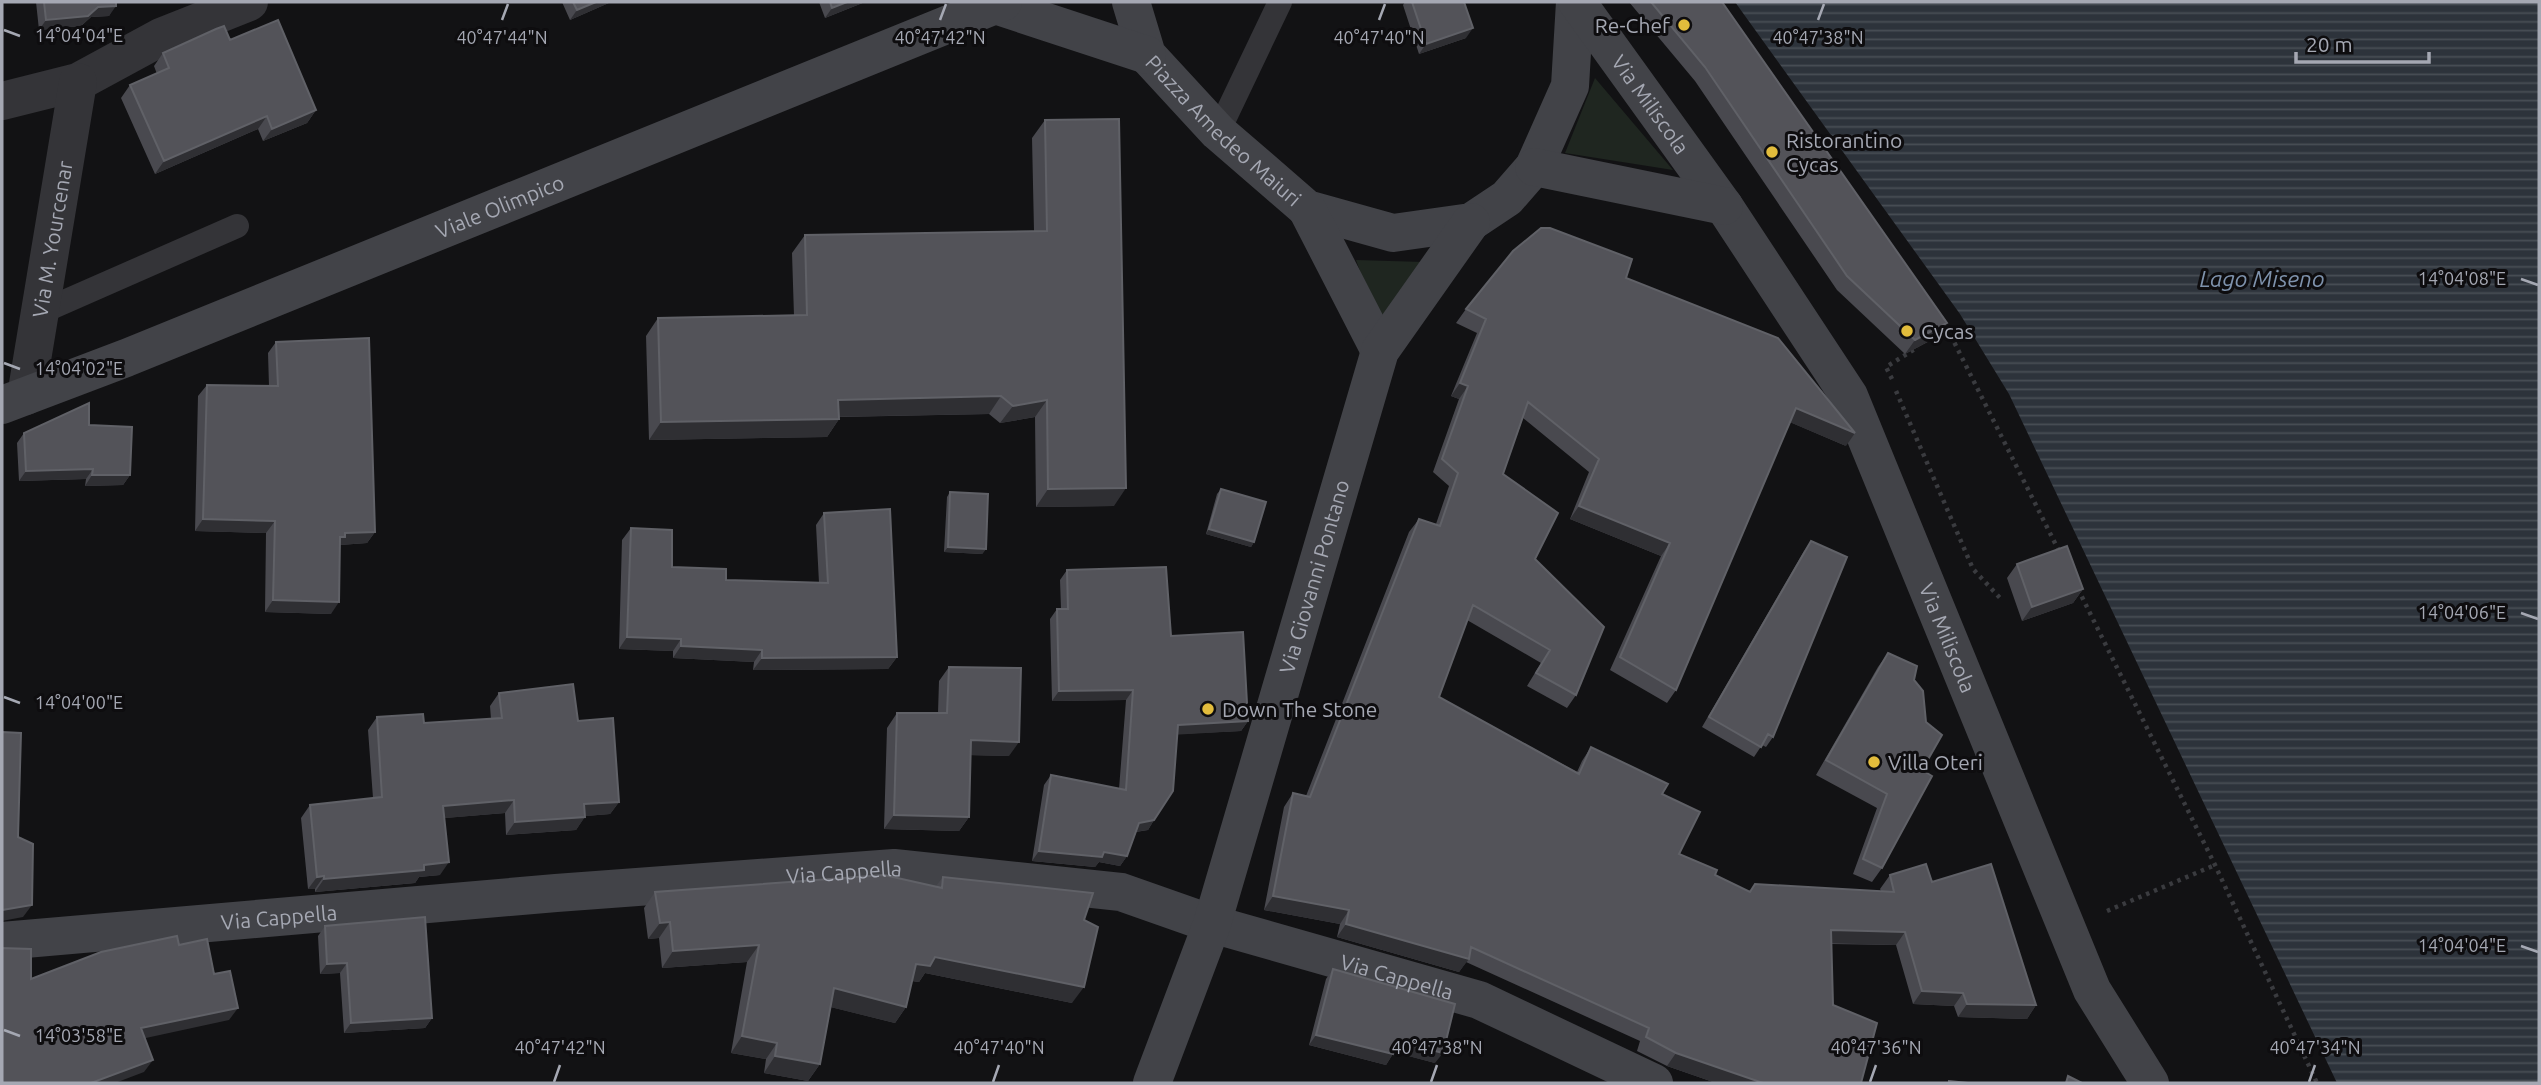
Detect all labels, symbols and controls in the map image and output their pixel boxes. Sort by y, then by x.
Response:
place label: Re-Chef [1595,13,1671,37]
marker: Re-Chef [1676,17,1692,33]
scale bar [2296,21,2429,65]
text: 14°04'04"E [35,25,123,45]
text: 40°47'44"N [456,27,548,47]
text: 40°47'42"N [894,27,986,47]
text: 40°47'40"N [1333,27,1425,47]
text: 40°47'38"N [1772,27,1864,47]
text: 20 m [2306,32,2353,56]
street label: Piazza Amedeo Maiuri [1141,50,1306,211]
street label: Via Miliscola [1607,50,1694,158]
place label: Ristorantino Cycas [1786,128,1902,176]
marker: Ristorantino Cycas [1764,144,1780,160]
street label: Via M. Yourcenar [27,159,77,319]
street label: Viale Olimpico [432,170,567,243]
water label: Lago Miseno [2200,266,2324,291]
text: 14°04'08"E [2418,268,2506,288]
place label: Cycas [1921,319,1974,343]
marker: Cycas [1899,323,1915,339]
text: 14°04'02"E [35,358,123,378]
street label: Via Giovanni Pontano [1274,477,1354,676]
street label: Via Miliscola [1915,579,1981,696]
text: 14°04'06"E [2418,602,2506,622]
text: 14°04'00"E [35,692,123,712]
place label: Down The Stone [1222,697,1377,721]
marker: Down The Stone [1200,701,1216,717]
place label: Villa Oteri [1888,750,1983,774]
marker: Villa Oteri [1866,754,1882,770]
street label: Via Cappella [785,856,903,888]
street label: Via Cappella [220,900,338,934]
text: 14°04'04"E [2418,935,2506,955]
street label: Via Cappella [1338,949,1456,1004]
text: 14°03'58"E [35,1025,123,1045]
text: 40°47'42"N [514,1037,606,1057]
text: 40°47'40"N [953,1037,1045,1057]
text: 40°47'38"N [1391,1037,1483,1057]
text: 40°47'36"N [1830,1037,1922,1057]
text: 40°47'34"N [2269,1037,2361,1057]

